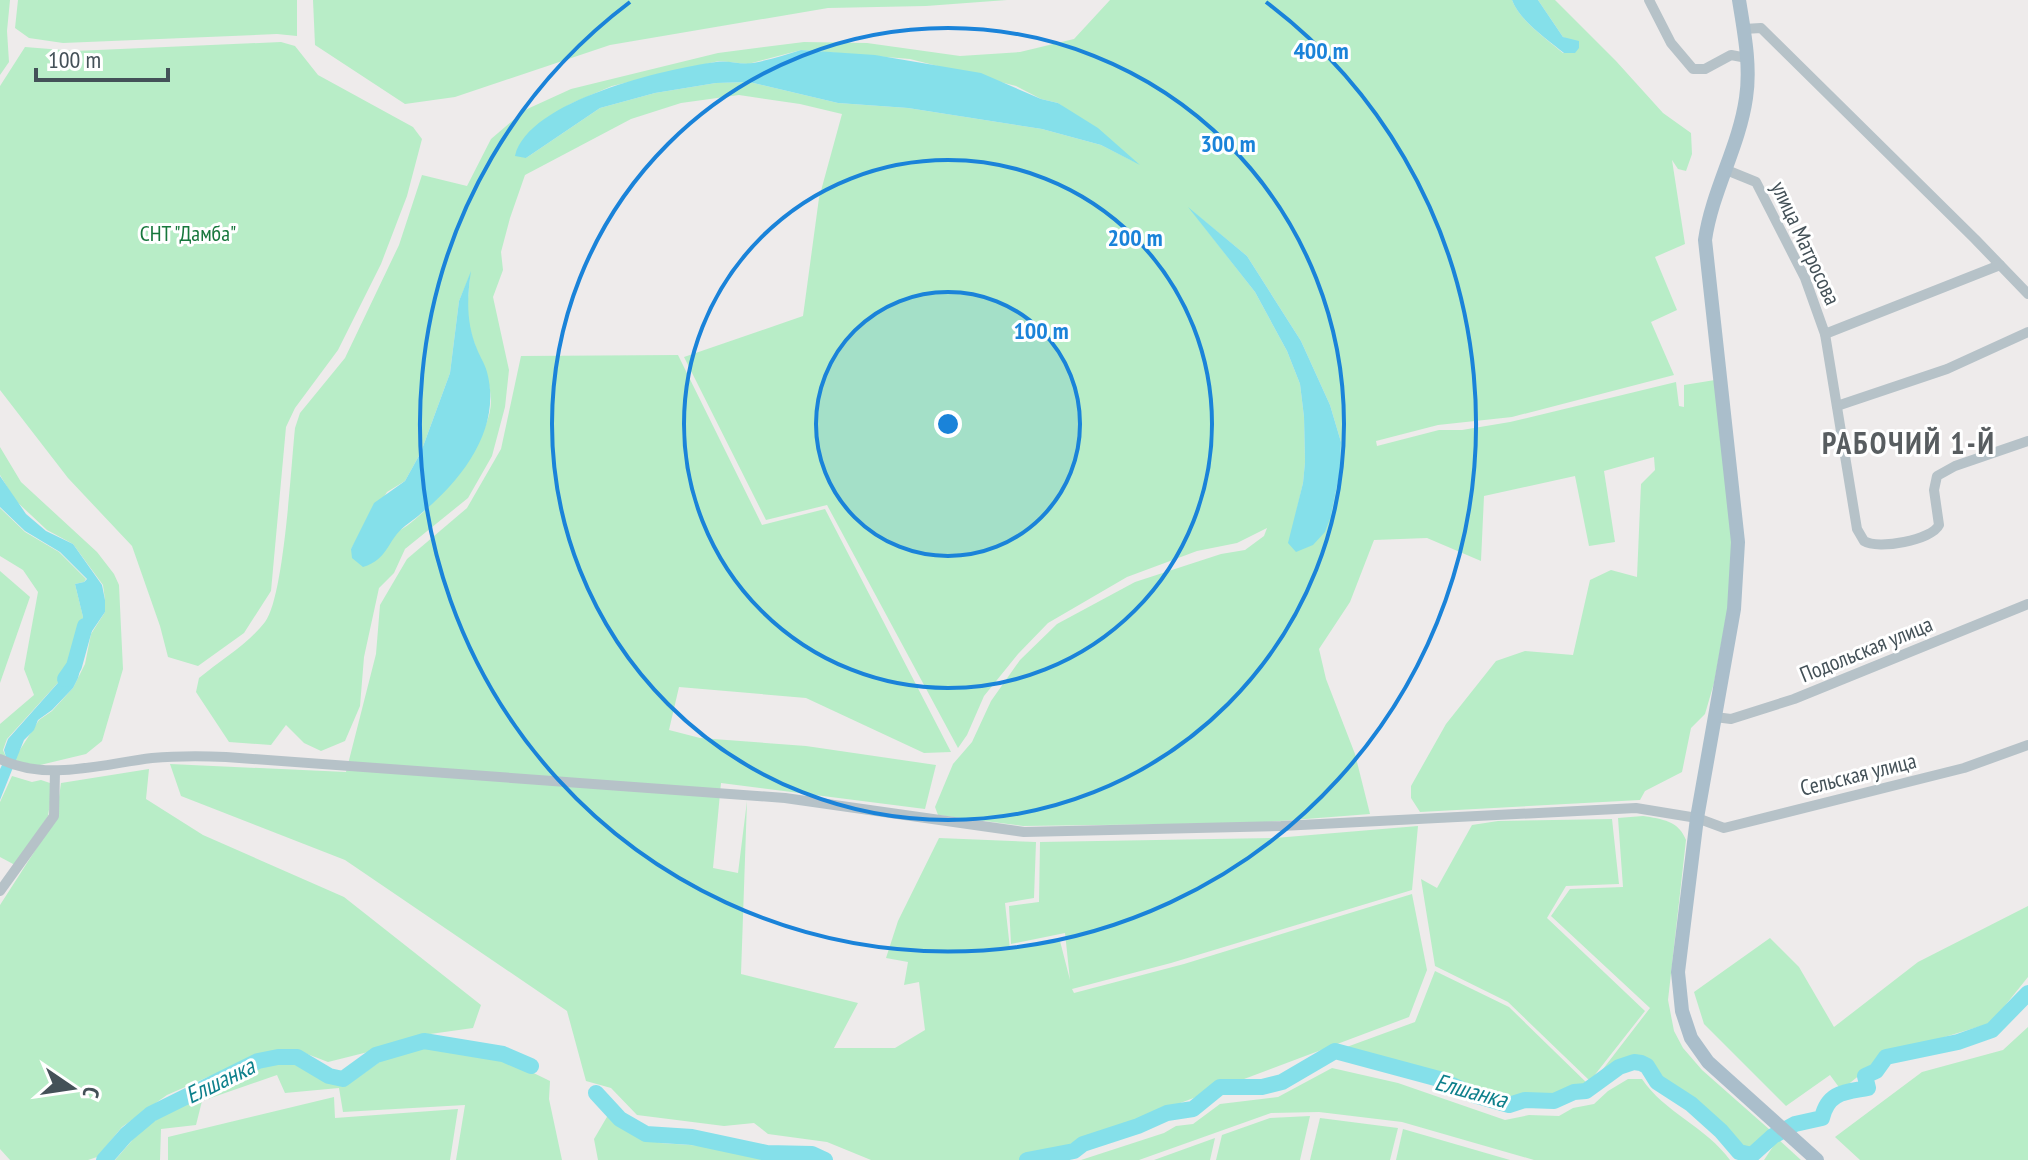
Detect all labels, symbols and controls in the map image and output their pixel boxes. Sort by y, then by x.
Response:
scale bar [36,32,168,82]
text: 400 m [1293,35,1349,66]
text: 100 m [48,44,101,75]
text: 300 m [1200,128,1256,159]
street label: улица Матросова [1765,177,1847,309]
park label: СНТ "Дамба" [140,219,236,247]
text: 200 m [1107,222,1163,253]
text: 100 m [1013,315,1069,346]
centre of rings [934,410,962,438]
district label: РАБОЧИЙ 1‑Й [1822,423,1996,462]
street label: Подольская улица [1796,610,1936,688]
street label: Сельская улица [1797,746,1919,802]
north arrow [32,1048,112,1128]
water label: Елшанка [180,1050,261,1111]
water label: Елшанка [1432,1066,1512,1115]
text: С [77,1084,106,1101]

